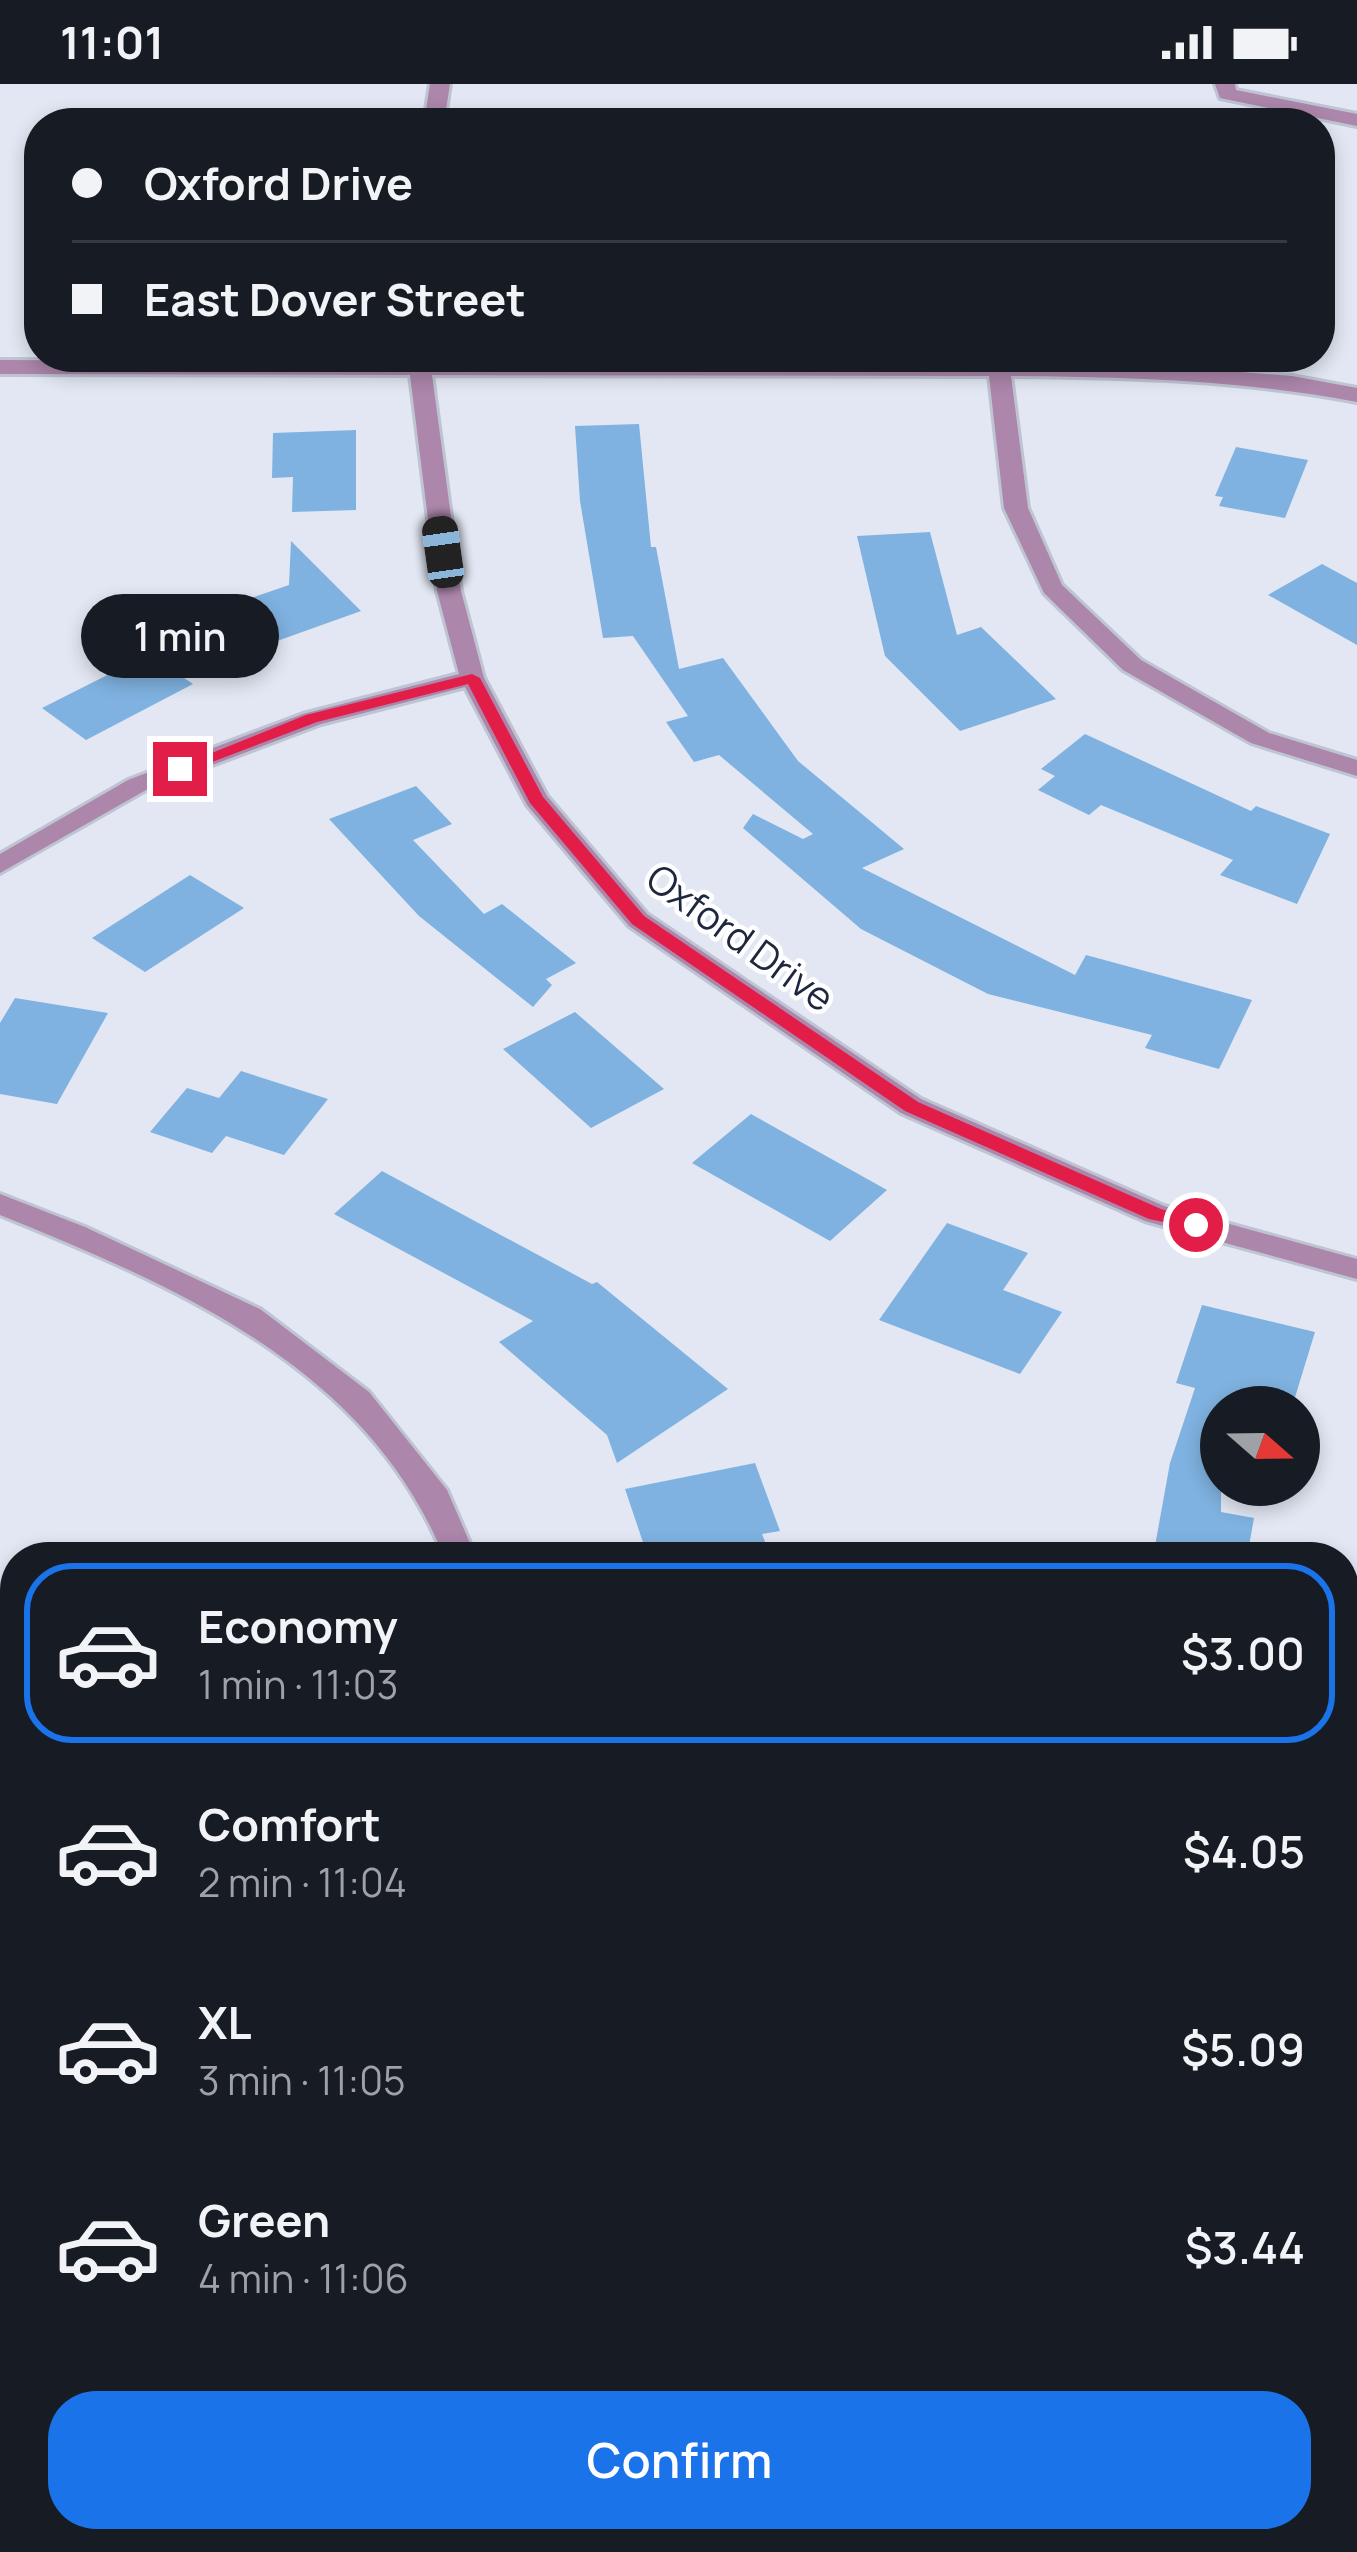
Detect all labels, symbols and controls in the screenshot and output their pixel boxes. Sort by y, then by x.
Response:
text: 11:01 [60,11,164,73]
text: Oxford Drive [144,152,413,214]
text: East Dover Street [144,268,526,330]
car [420,514,466,590]
callout: 1 min [81,595,279,679]
text: 1 min [134,609,226,663]
route end [153,742,207,796]
street label: Oxford Drive [636,851,846,1023]
route start [1169,1198,1223,1252]
north arrow [1200,1386,1320,1506]
map controls [1200,1386,1320,1506]
text: Economy [198,1595,398,1657]
icon: car [54,1599,162,1707]
text: $3.00 [1181,1622,1305,1684]
text: 1 min · 11:03 [198,1657,398,1711]
text: Comfort [198,1793,381,1855]
icon: car [54,1797,162,1905]
text: $4.05 [1183,1820,1305,1882]
text: 2 min · 11:04 [198,1855,407,1909]
text: XL [198,1991,252,2053]
icon: car [54,1995,162,2103]
text: $5.09 [1181,2018,1305,2080]
text: 3 min · 11:05 [198,2053,406,2107]
text: Green [198,2189,330,2251]
icon: car [54,2193,162,2301]
text: $3.44 [1185,2216,1305,2278]
text: 4 min · 11:06 [198,2251,409,2305]
button: Confirm [48,2391,1311,2529]

